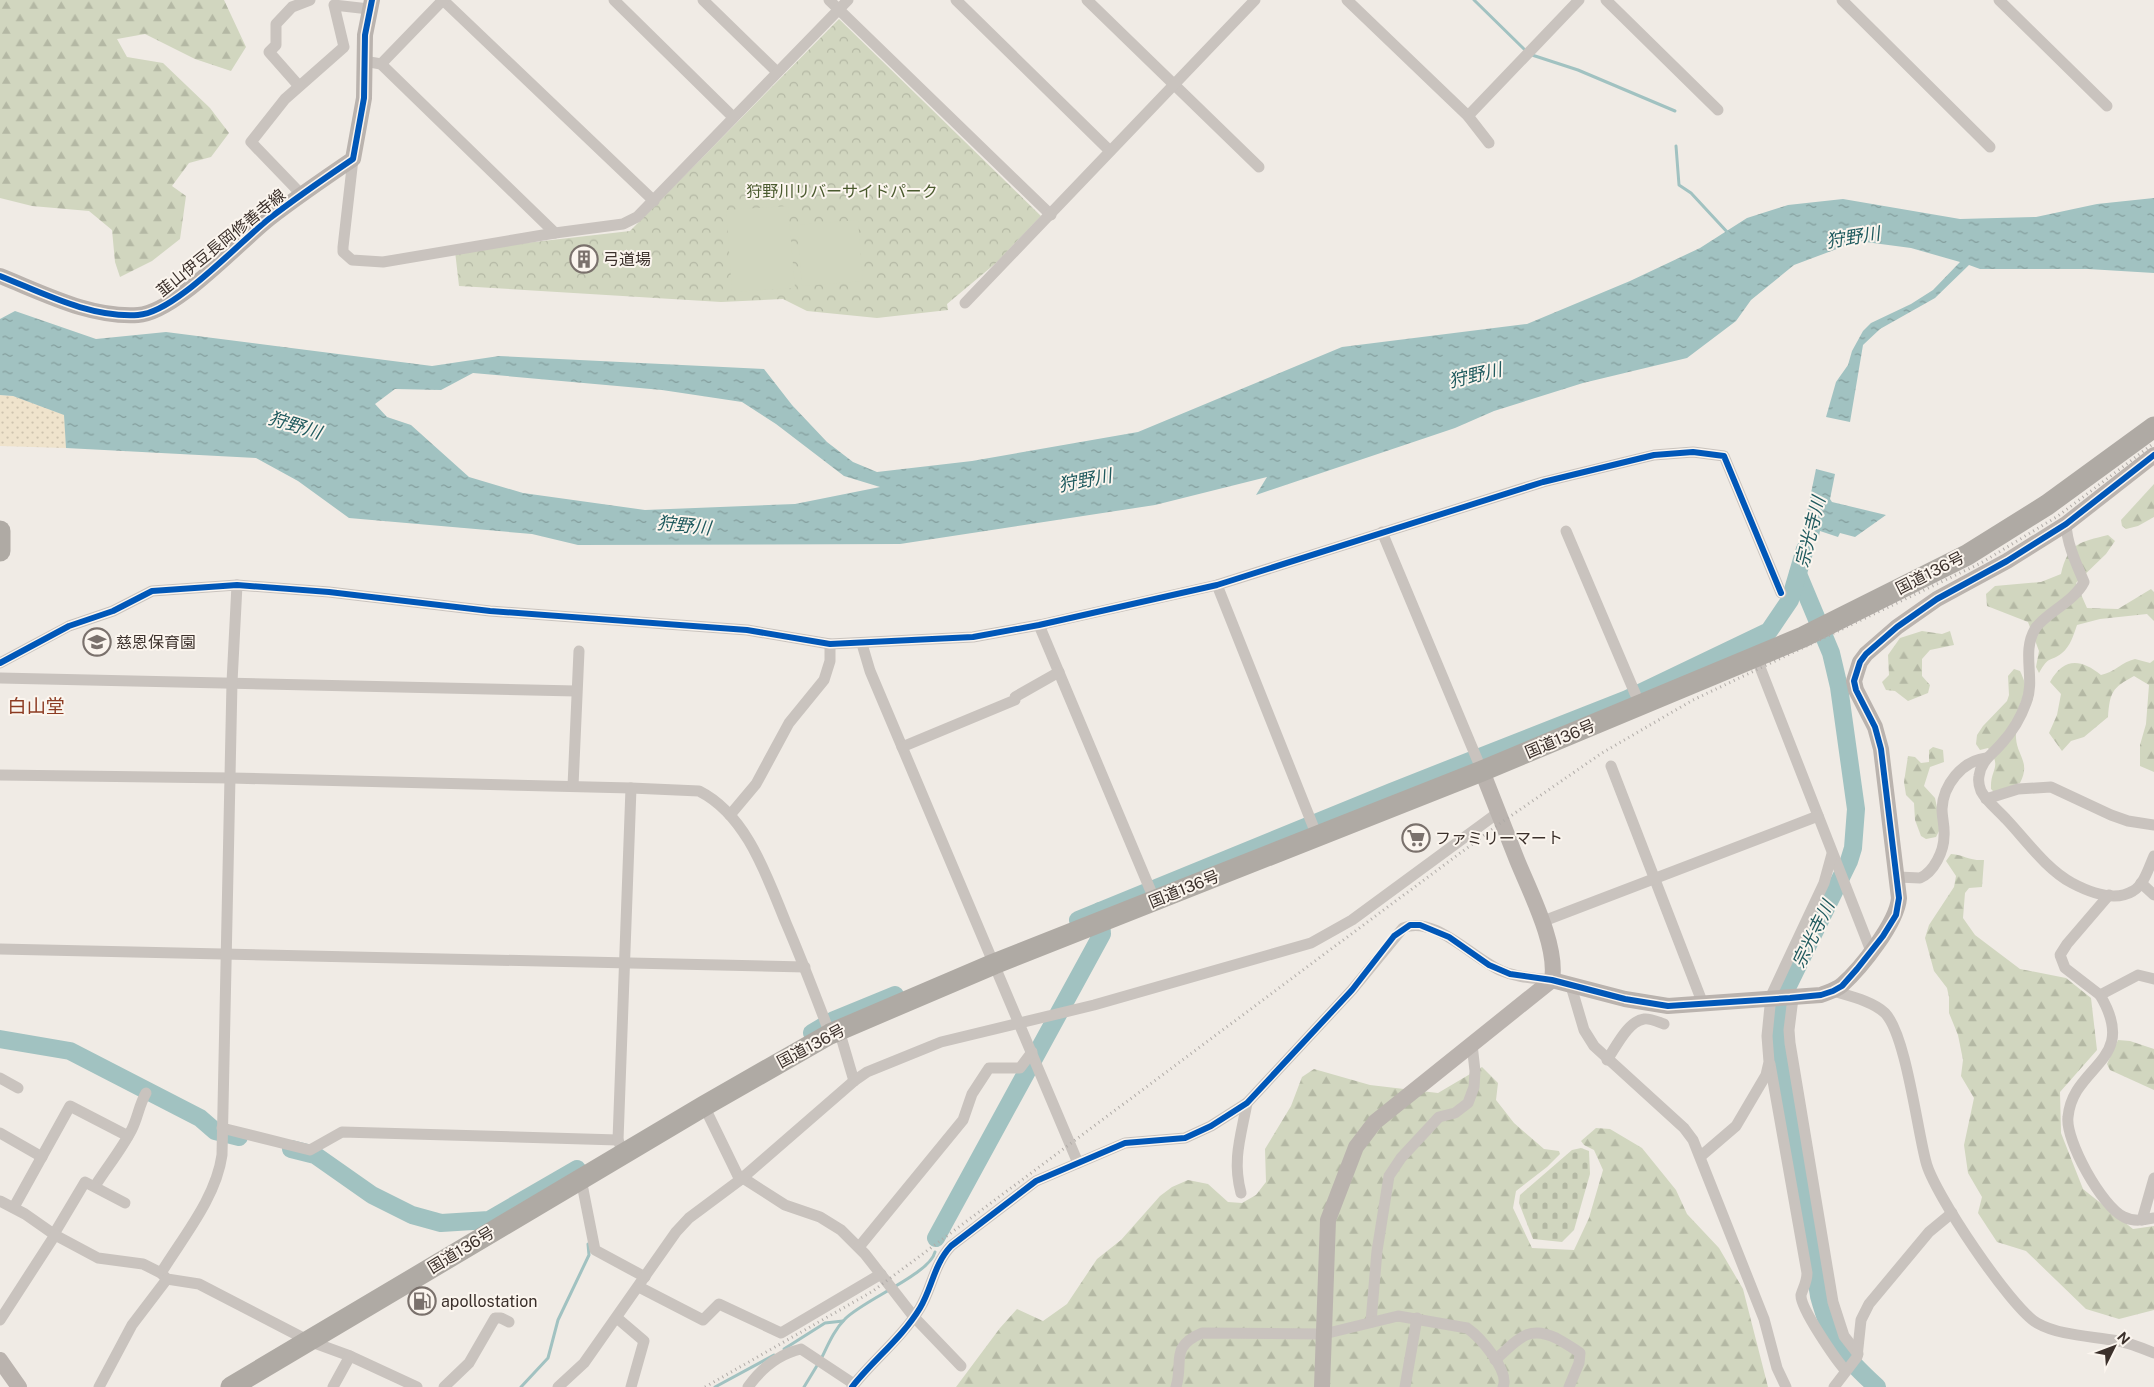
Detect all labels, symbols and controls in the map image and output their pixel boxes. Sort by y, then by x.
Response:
park label: 狩野川リバーサイドパーク [746,182,938,201]
street label: 韮山伊豆長岡修善寺線 [153,185,289,301]
water label: 狩野川 [1825,222,1883,252]
building icon: 弓道場 [569,244,599,274]
place label: 弓道場 [603,250,651,269]
water label: 狩野川 [1446,358,1506,391]
water label: 狩野川 [266,407,326,444]
water label: 狩野川 [1056,464,1115,495]
water label: 宗光寺川 [1791,493,1829,569]
water label: 狩野川 [656,512,714,538]
street label: 国道136号 [1893,548,1967,598]
school or university icon: 慈恩保育園 [82,627,112,657]
place label: 慈恩保育園 [116,633,196,652]
district label: 白山堂 [7,695,65,717]
street label: 国道136号 [1522,716,1598,762]
supermarket icon: ファミリーマート [1401,823,1431,853]
place label: ファミリーマート [1435,829,1563,848]
street label: 国道136号 [1146,866,1222,912]
water label: 宗光寺川 [1788,895,1839,971]
street label: 国道136号 [774,1020,848,1072]
street label: 国道136号 [424,1223,498,1277]
fuel station icon: apollostation [407,1286,437,1316]
place label: apollostation [441,1292,538,1311]
north arrow [2089,1322,2139,1372]
text: N [2114,1329,2133,1348]

